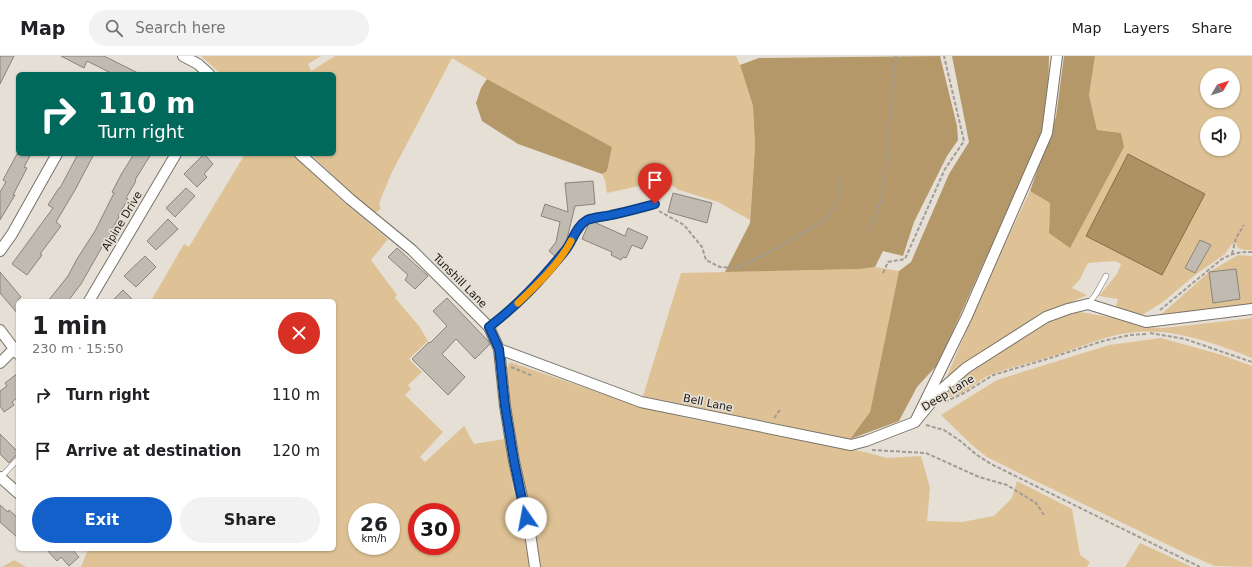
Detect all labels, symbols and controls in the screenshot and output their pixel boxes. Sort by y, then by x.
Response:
search box [89,10,369,46]
text: Map [20,17,65,39]
icon: search [103,17,125,39]
text: Search here [135,19,225,37]
text: Map [1072,20,1101,36]
text: Layers [1123,20,1170,36]
text: Share [1192,20,1232,36]
north arrow [1200,68,1240,108]
map controls [1200,68,1240,156]
text: 110 m [98,87,195,120]
icon: right [32,88,84,140]
button: sound [1200,116,1240,156]
text: Turn right [98,121,184,142]
pin [638,163,672,204]
icon: arrive [644,169,666,191]
street label: Alpine Drive [99,189,145,253]
street label: Tunshill Lane [430,251,490,311]
text: 1 min [32,312,107,340]
button: close [278,312,320,354]
text: 230 m · 15:50 [32,341,123,356]
street label: Deep Lane [919,372,977,414]
icon: right [32,384,54,406]
text: Turn right [66,386,150,404]
text: 110 m [272,386,320,404]
street label: Bell Lane [682,391,734,415]
icon: arrive [32,440,54,462]
text: Arrive at destination [66,442,241,460]
text: 120 m [272,442,320,460]
button: Exit [32,497,172,543]
button: Share [180,497,320,543]
position arrow [505,497,547,539]
speed limit sign: 30 [408,503,460,555]
text: 26 [360,512,388,536]
text: km/h [361,533,387,544]

